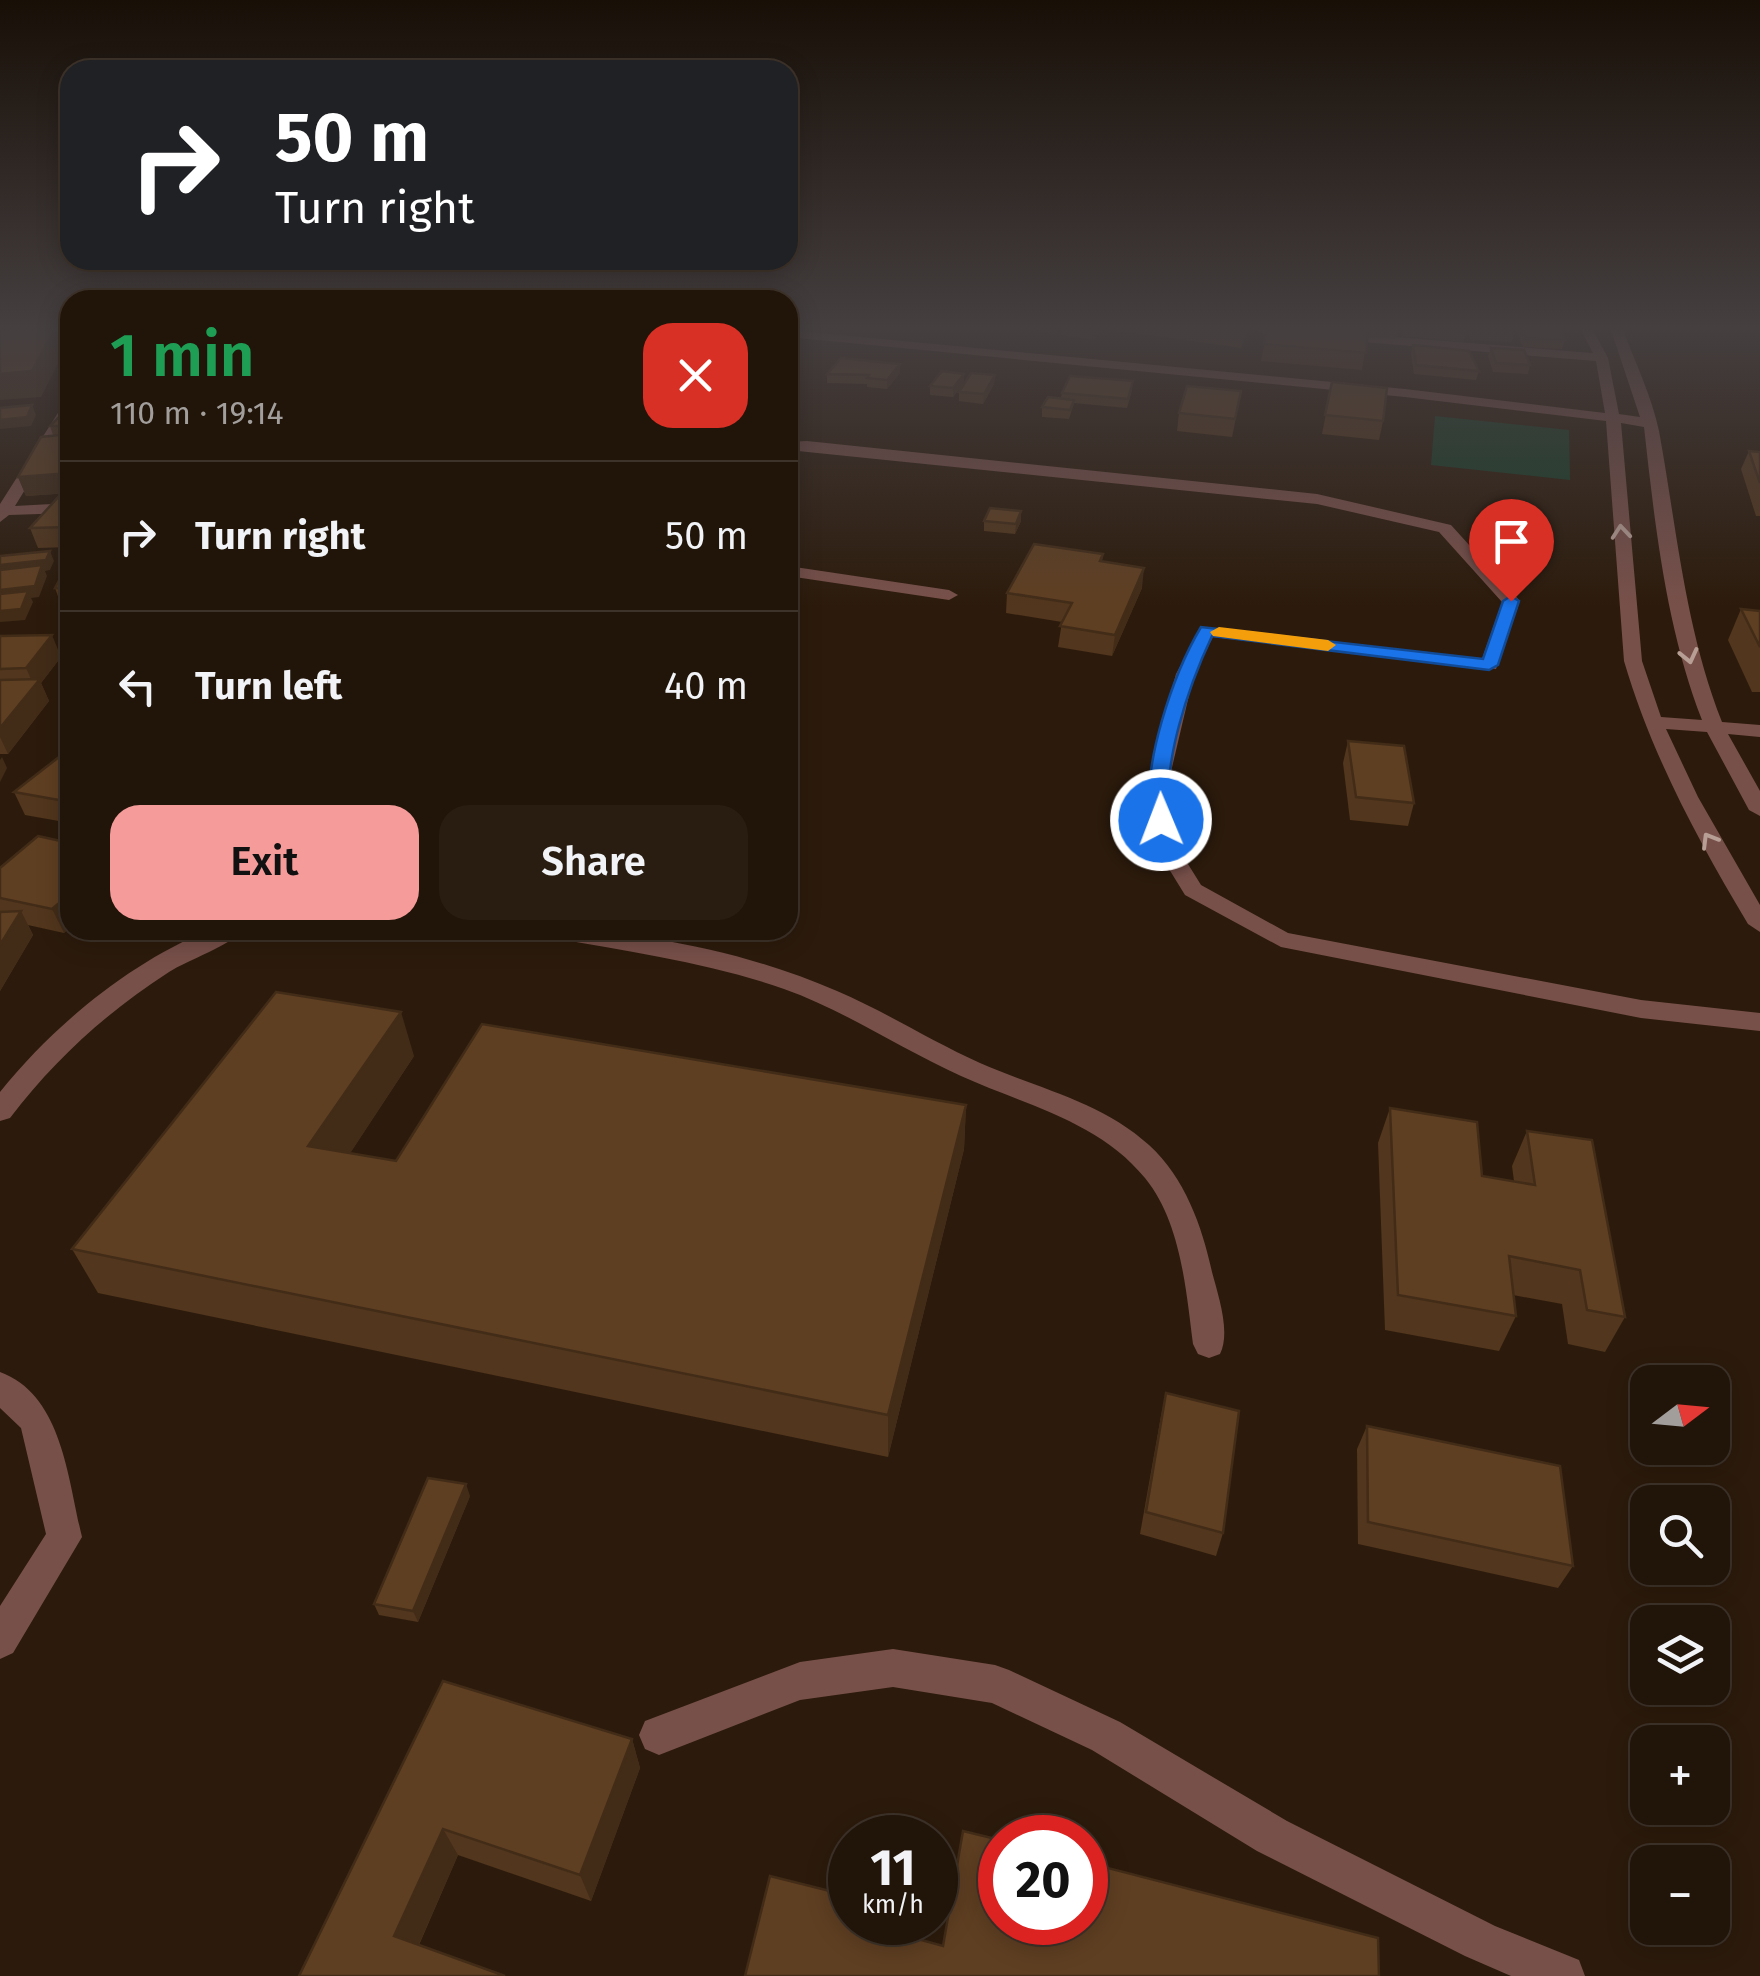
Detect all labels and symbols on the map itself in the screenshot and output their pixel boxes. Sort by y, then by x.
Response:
pin [1469,499,1554,602]
one-way arrow [1611,524,1632,540]
one-way arrow [1678,647,1699,664]
position arrow [1109,768,1213,872]
one-way arrow [1702,833,1721,851]
north arrow [1630,1365,1730,1465]
speed limit sign: 20 [978,1815,1108,1945]

